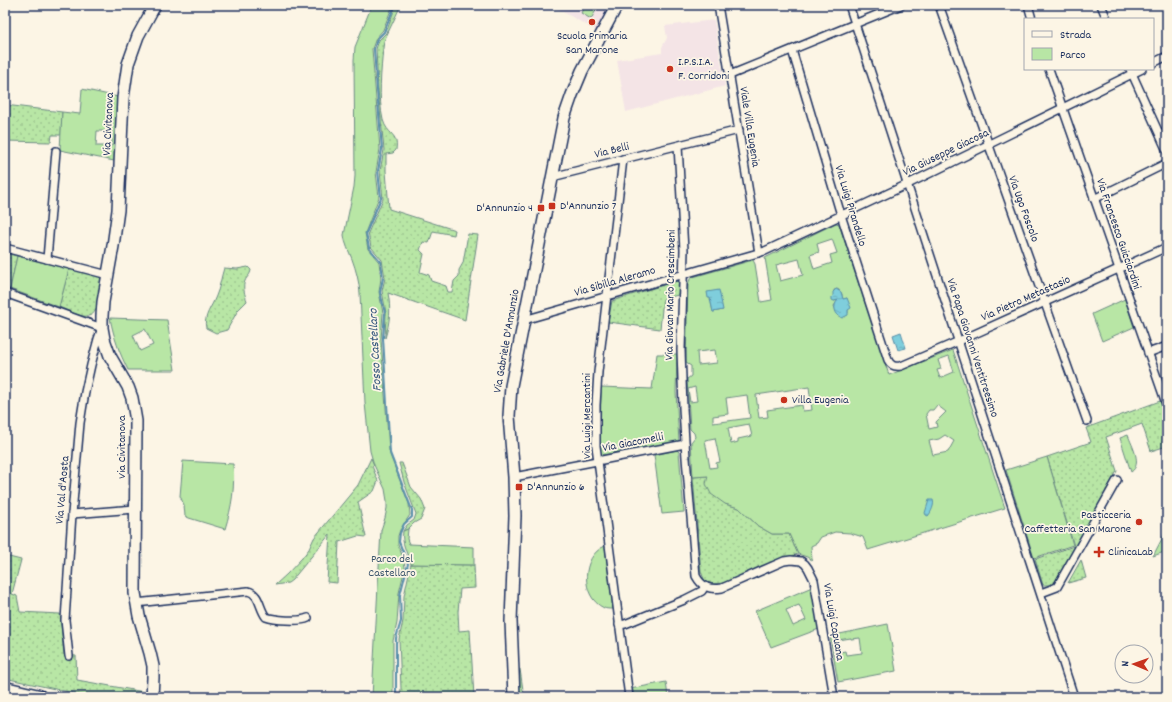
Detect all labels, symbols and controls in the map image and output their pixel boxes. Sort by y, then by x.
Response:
marker: Scuola Primaria San Marone [587,17,597,27]
legend [1024,18,1154,70]
text: Strada [1060,27,1091,44]
place label: Scuola Primaria San Marone [557,28,627,59]
text: Parco [1060,47,1086,64]
place label: I.P.S.I.A. F. Corridoni [678,54,729,85]
marker: I.P.S.I.A. F. Corridoni [665,64,675,74]
street label: Viale Villa Eugenia [734,86,764,169]
street label: Via Civitanova [99,92,119,156]
street label: Via Giuseppe Giacosa [900,125,992,181]
street label: Via Belli [593,138,631,164]
street label: Via Luigi Pirandello [830,163,870,249]
street label: Via Ugo Foscolo [1003,173,1043,245]
street label: Via Francesco Guicciardini [1091,176,1145,292]
place label: D'Annunzio 7 [560,198,617,215]
place label: D'Annunzio 4 [476,200,533,217]
marker: D'Annunzio 7 [547,201,557,211]
marker: D'Annunzio 4 [536,203,546,213]
street label: Via Giovan Mario Crescimbeni [661,230,681,360]
street label: Via Sibilla Aleramo [572,262,658,302]
street label: Via Pietro Metastasio [979,272,1073,326]
street label: Via Papa Giovanni Ventitreesimo [941,276,1003,420]
street label: Via Gabriele D'Annunzio [490,288,524,394]
water label: Fosso Castellaro [364,307,388,392]
street label: Via Luigi Mercantini [579,373,596,459]
place label: Villa Eugenia [792,392,849,409]
marker: Villa Eugenia [779,395,789,405]
street label: Via Civitanova [114,415,131,479]
street label: Via Giacomelli [601,429,665,457]
street label: Via Val d'Aosta [52,455,74,525]
place label: D'Annunzio 6 [527,479,585,496]
marker: D'Annunzio 6 [514,482,524,492]
place label: Pasticceria Caffetteria San Marone [1024,507,1131,538]
marker: Pasticceria Caffetteria San Marone [1134,517,1144,527]
place label: ClinicaLab [1108,544,1153,561]
marker: ClinicaLab [1093,546,1105,558]
park label: Parco del Castellaro [368,551,416,582]
street label: Via Luigi Capuana [818,582,848,662]
north arrow [1114,644,1154,684]
text: N [1118,660,1134,667]

